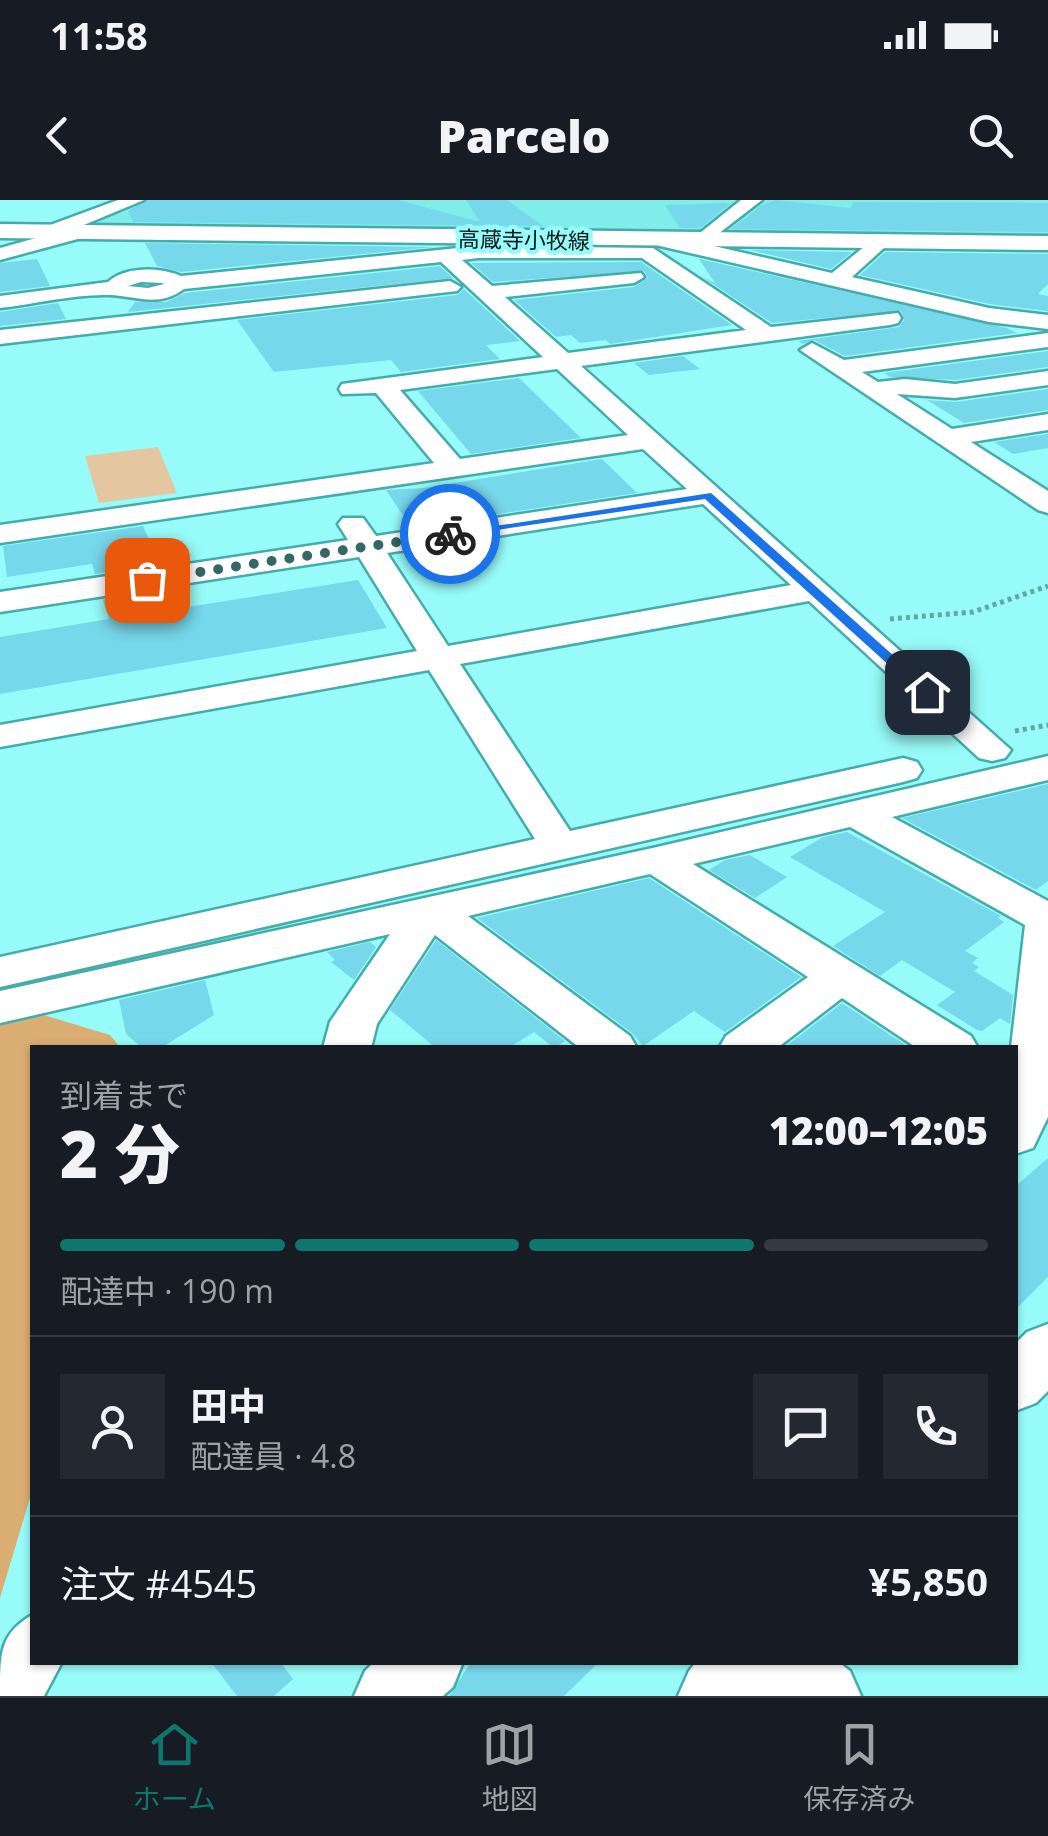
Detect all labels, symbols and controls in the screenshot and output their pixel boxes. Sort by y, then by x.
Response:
text: 11:58 [50,9,148,61]
text: Parcelo [438,105,610,166]
icon: back [30,108,85,163]
icon: search [963,108,1018,163]
street label: 高蔵寺小牧線 [458,223,590,255]
courier [400,484,500,584]
icon: bike [423,507,478,562]
pin [105,538,190,623]
icon: bag [120,553,175,608]
pin [885,650,970,735]
icon: home [900,665,955,720]
text: 到着まで [60,1073,188,1116]
text: 12:00–12:05 [769,1104,988,1156]
text: 2 分 [60,1109,180,1197]
text: 配達中 · 190 m [60,1269,274,1312]
button: person [60,1374,165,1479]
button: chat [753,1374,858,1479]
button: phone [883,1374,988,1479]
text: 田中 [190,1379,266,1431]
text: 配達員 · 4.8 [190,1434,356,1477]
text: ¥5,850 [869,1555,988,1607]
text: 注文 #4545 [60,1557,257,1609]
tab: ホーム [133,1717,216,1817]
tab: 地図 [482,1717,538,1817]
tab: 保存済み [803,1717,915,1817]

